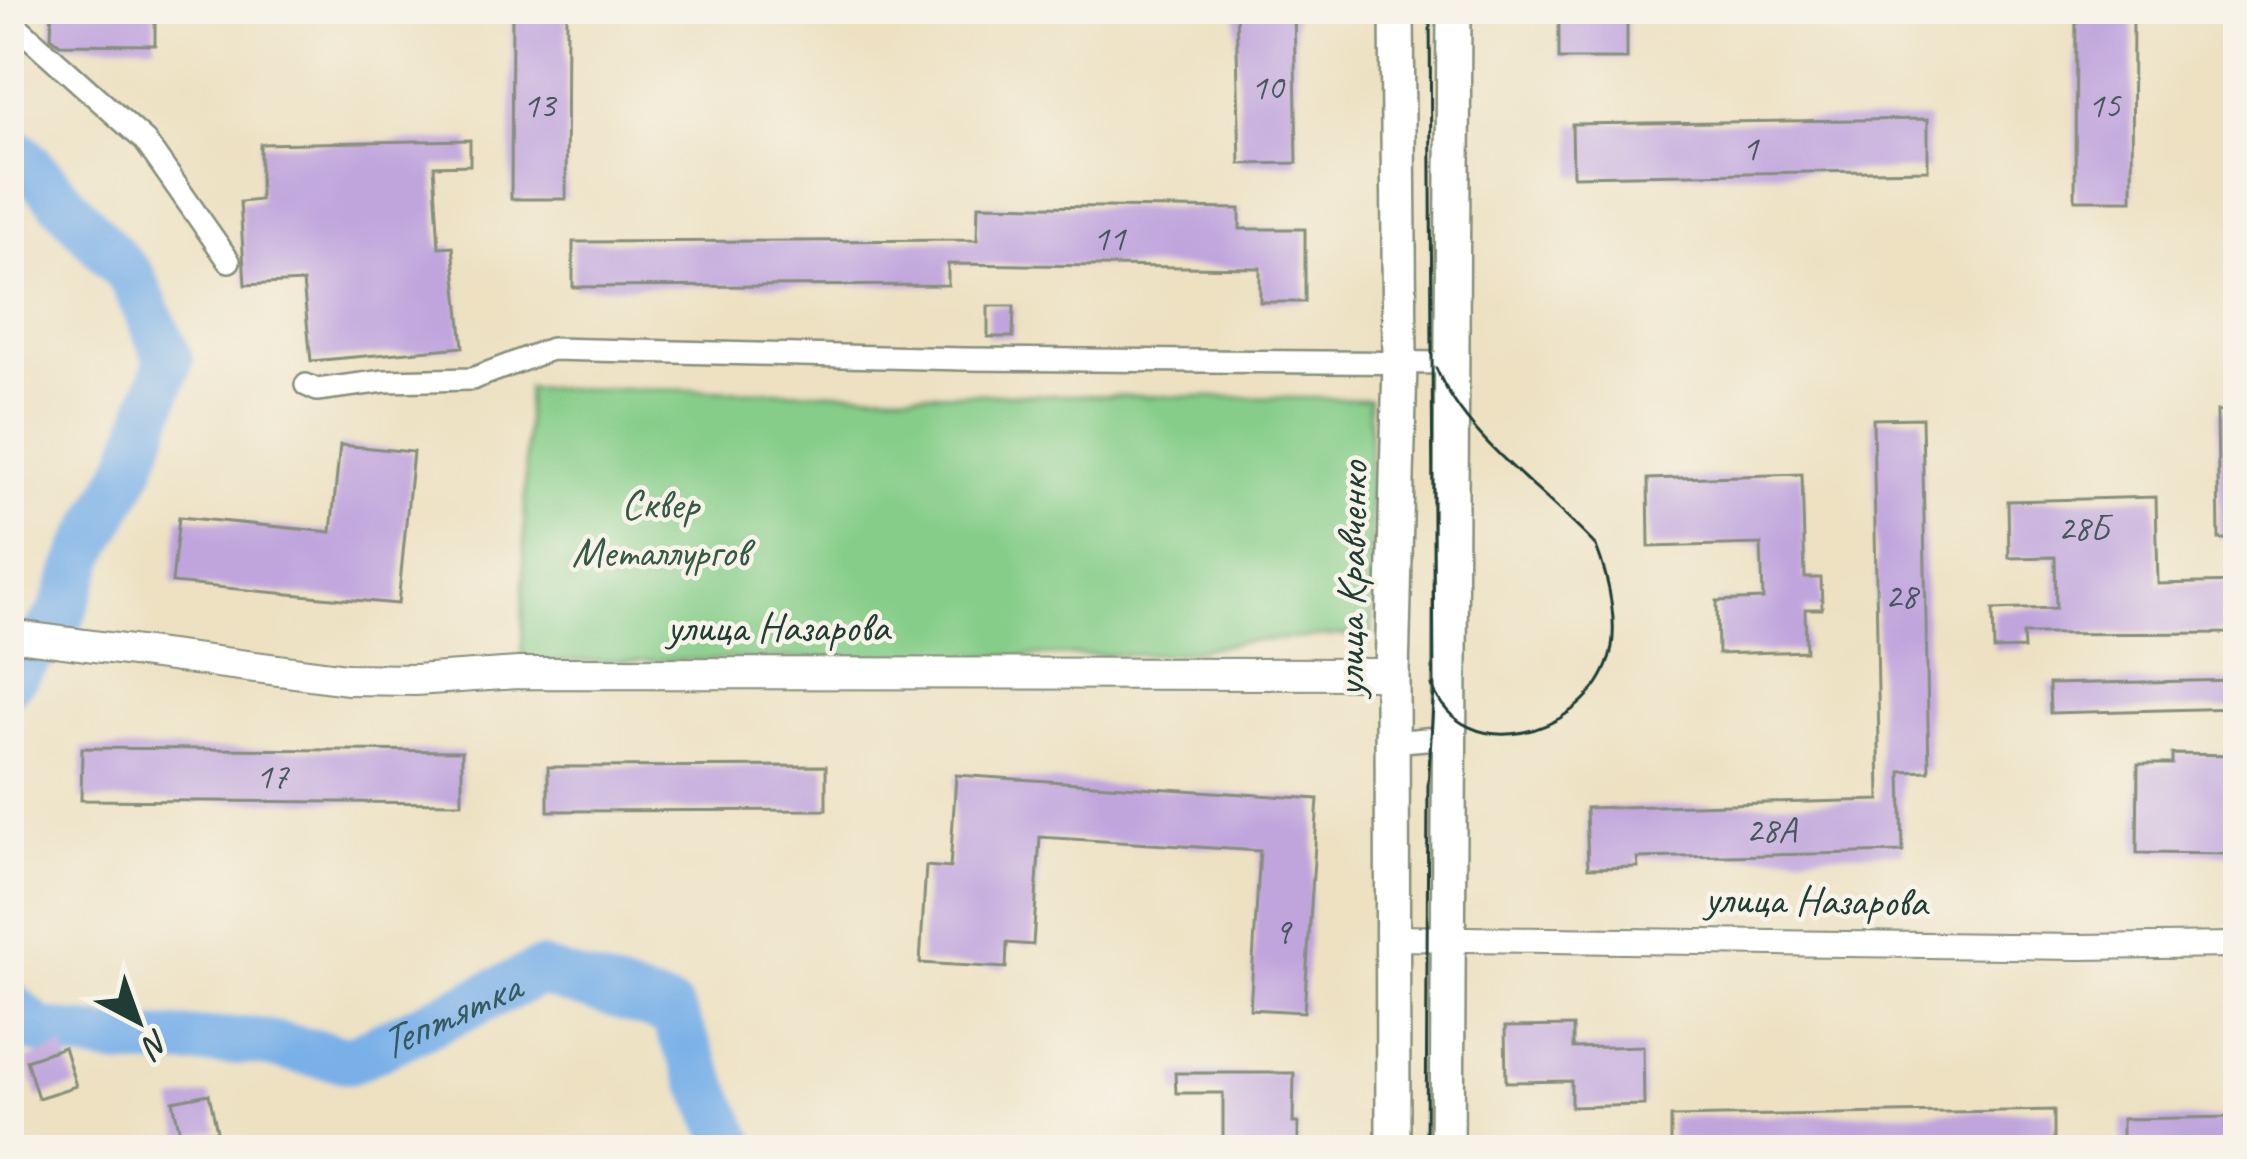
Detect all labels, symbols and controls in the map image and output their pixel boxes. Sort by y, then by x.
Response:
house number: 10 [1251,64,1286,110]
house number: 13 [523,82,558,128]
house number: 15 [2088,82,2122,128]
house number: 1 [1742,125,1760,171]
house number: 11 [1093,215,1127,261]
street label: улица Кравченко [1323,459,1380,700]
park label: Сквер Металлургов [572,478,756,579]
house number: 28Б [2058,505,2114,551]
house number: 28 [1885,573,1921,619]
street label: улица Назарова [664,601,892,654]
house number: 17 [256,753,290,799]
house number: 28А [1746,807,1798,853]
street label: улица Назарова [1701,872,1930,929]
house number: 9 [1274,908,1293,954]
water label: Тептятка [369,957,533,1073]
north arrow [78,961,198,1081]
text: N [131,1020,179,1069]

